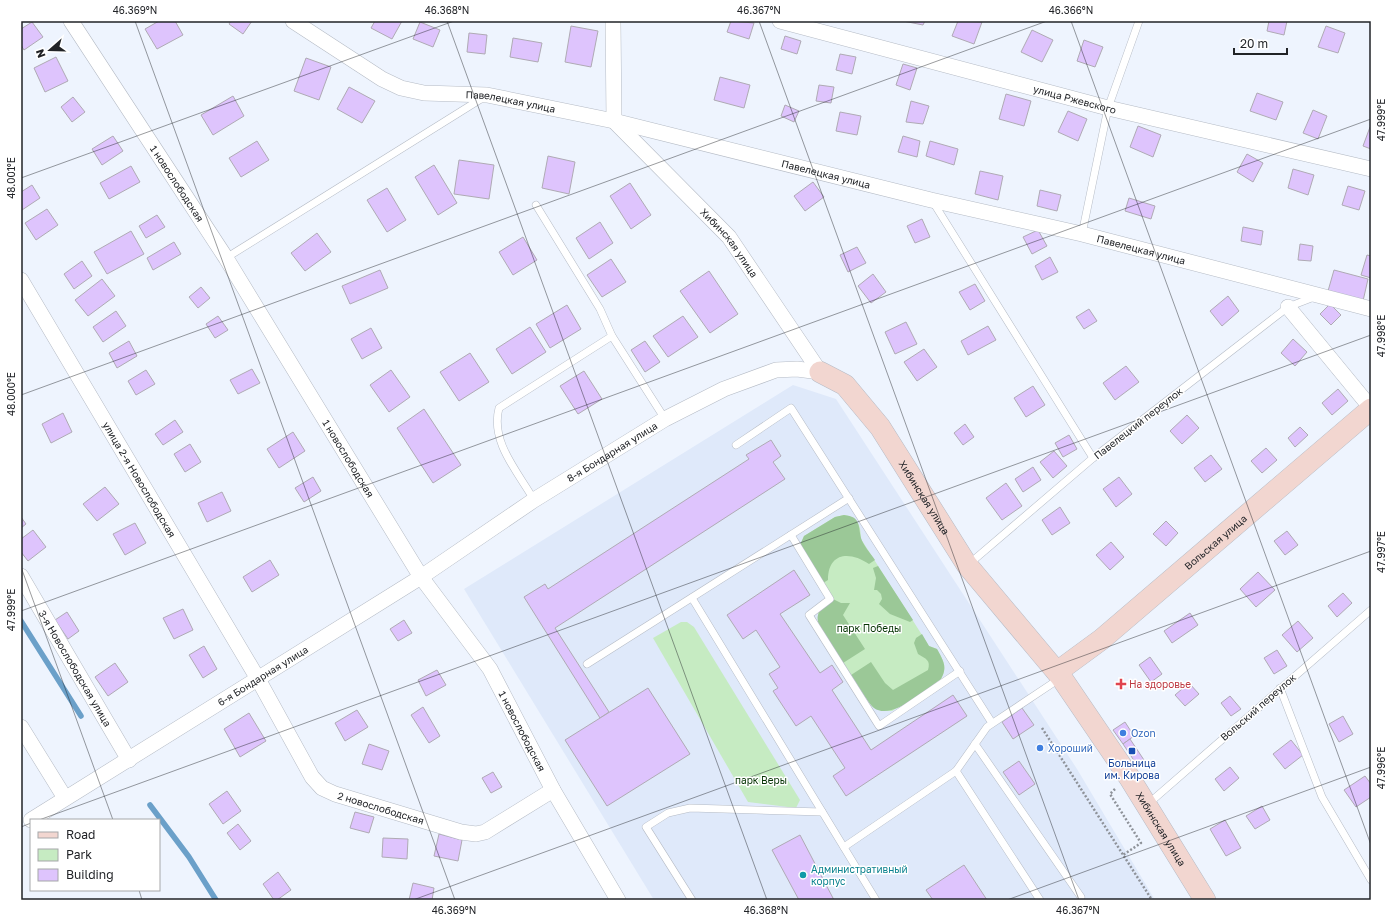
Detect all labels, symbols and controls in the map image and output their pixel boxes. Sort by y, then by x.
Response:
text: 46.369°N [113,4,157,16]
text: 46.368°N [425,4,469,16]
text: 46.367°N [737,4,781,16]
text: 46.366°N [1049,4,1093,16]
north arrow [30,30,70,70]
scale bar [1234,30,1287,56]
text: 20 m [1240,36,1268,51]
text: N [33,47,48,60]
street label: улица Ржевского [1032,82,1117,116]
street label: Павелецкая улица [465,88,557,115]
text: 47.999°E [1375,99,1387,141]
street label: 1 новослободская [148,143,207,224]
text: 48.001°E [5,157,17,199]
street label: Павелецкая улица [780,157,872,191]
street label: Хибинская улица [698,206,760,280]
street label: Павелецкая улица [1095,232,1187,267]
text: 47.998°E [1375,315,1387,357]
text: 48.000°E [5,372,17,416]
street label: Павелецкий переулок [1091,384,1185,461]
street label: 1 новослободская [320,417,377,499]
street label: улица 2-я Новослободская [100,419,179,540]
street label: 8-я Бондарная улица [565,419,659,484]
street label: Хибинская улица [897,458,952,537]
street label: Вольская улица [1182,512,1249,572]
text: 47.997°E [1375,531,1387,573]
text: 47.999°E [5,589,17,631]
street label: 3-я Новослободская улица [36,608,114,729]
park label: парк Победы [837,622,901,634]
street label: 6-я Бондарная улица [215,643,310,708]
street label: Вольский переулок [1218,671,1298,743]
place label: На здоровье [1129,678,1191,690]
marker: На здоровье [1116,679,1126,689]
street label: 1 новослободская [496,689,548,773]
place label: Ozon [1131,727,1156,739]
marker: Ozon [1118,728,1128,738]
place label: Хороший [1048,742,1093,754]
marker: Хороший [1035,743,1045,753]
marker: Больница им. Кирова [1127,746,1137,756]
text: 47.996°E [1375,747,1387,789]
place label: Больница им. Кирова [1104,757,1160,781]
park label: парк Веры [735,774,787,786]
street label: 2 новослободская [336,789,426,827]
street label: Хибинская улица [1133,789,1188,868]
legend [30,819,160,891]
text: Road [66,827,95,842]
text: Park [66,847,92,862]
place label: Административный корпус [811,863,908,887]
text: Building [66,867,114,882]
marker: Административный корпус [798,870,808,880]
text: 46.369°N [432,904,476,916]
text: 46.368°N [744,904,788,916]
text: 46.367°N [1056,904,1100,916]

